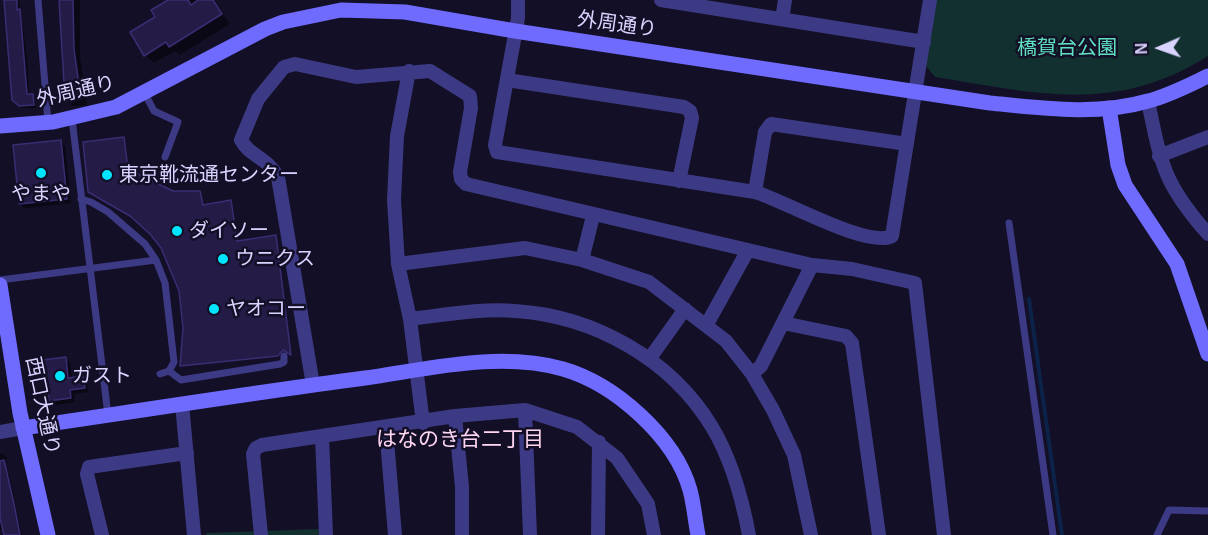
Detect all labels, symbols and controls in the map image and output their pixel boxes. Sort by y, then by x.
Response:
street label: 外周通り [576,8,658,42]
north arrow [1130,18,1190,78]
park label: 橋賀台公園 [1017,36,1117,60]
text: N [1133,43,1150,55]
street label: 外周通り [34,71,118,113]
place label: 東京靴流通センター [119,163,299,187]
marker: やまや [34,166,48,180]
marker: 東京靴流通センター [100,168,114,182]
place label: やまや [11,182,71,206]
place label: ダイソー [189,219,269,243]
marker: ダイソー [170,224,184,238]
place label: ウニクス [235,247,315,271]
marker: ウニクス [216,252,230,266]
place label: ヤオコー [226,297,306,321]
marker: ヤオコー [207,302,221,316]
street label: 西口大通り [20,355,64,457]
place label: ガスト [72,364,132,388]
marker: ガスト [53,369,67,383]
district label: はなのき台二丁目 [376,427,544,453]

